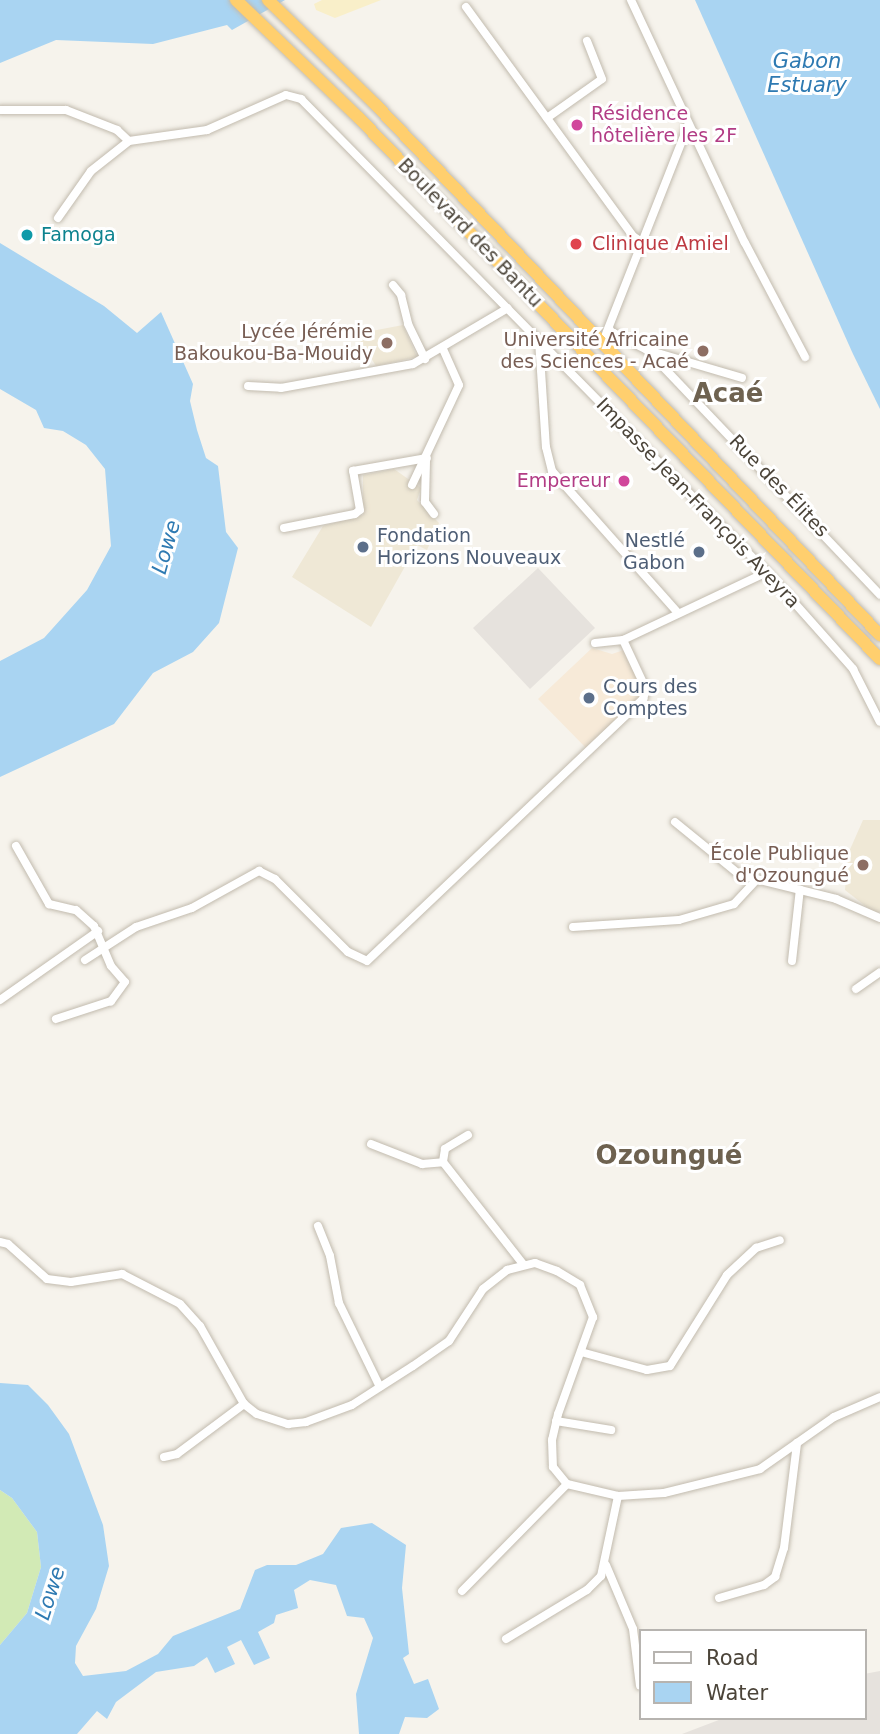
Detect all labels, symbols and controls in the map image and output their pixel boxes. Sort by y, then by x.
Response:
water label: Gabon Estuary [767,48,847,98]
place label: Résidence hôtelière les 2F [591,103,737,147]
marker: Résidence hôtelière les 2F [569,117,585,133]
street label: Boulevard des Bantu [393,154,547,312]
place label: Famoga [41,224,116,246]
marker: Famoga [19,227,35,243]
place label: Clinique Amiel [592,233,729,255]
marker: Clinique Amiel [566,234,586,254]
place label: Lycée Jérémie Bakoukou-Ba-Mouidy [174,321,373,365]
place label: Université Africaine des Sciences - Acaé [500,329,689,373]
marker: Lycée Jérémie Bakoukou-Ba-Mouidy [379,335,395,351]
marker: Université Africaine des Sciences - Acaé [695,343,711,359]
district label: Acaé [693,378,763,410]
street label: Impasse Jean-François Aveyra [591,393,805,613]
street label: Rue des Élites [724,430,834,542]
place label: Empereur [517,470,610,492]
marker: Empereur [616,473,632,489]
water label: Lowe [146,517,186,577]
place label: Fondation Horizons Nouveaux [377,525,561,569]
place label: Nestlé Gabon [623,530,685,574]
marker: Fondation Horizons Nouveaux [355,539,371,555]
marker: Nestlé Gabon [691,544,707,560]
place label: Cours des Comptes [603,676,697,720]
marker: Cours des Comptes [581,690,597,706]
place label: École Publique d'Ozoungué [710,843,849,887]
marker: École Publique d'Ozoungué [855,857,871,873]
district label: Ozoungué [596,1140,742,1172]
water label: Lowe [30,1563,70,1623]
legend [638,1629,866,1720]
text: Road [706,1646,759,1670]
text: Water [706,1681,768,1705]

